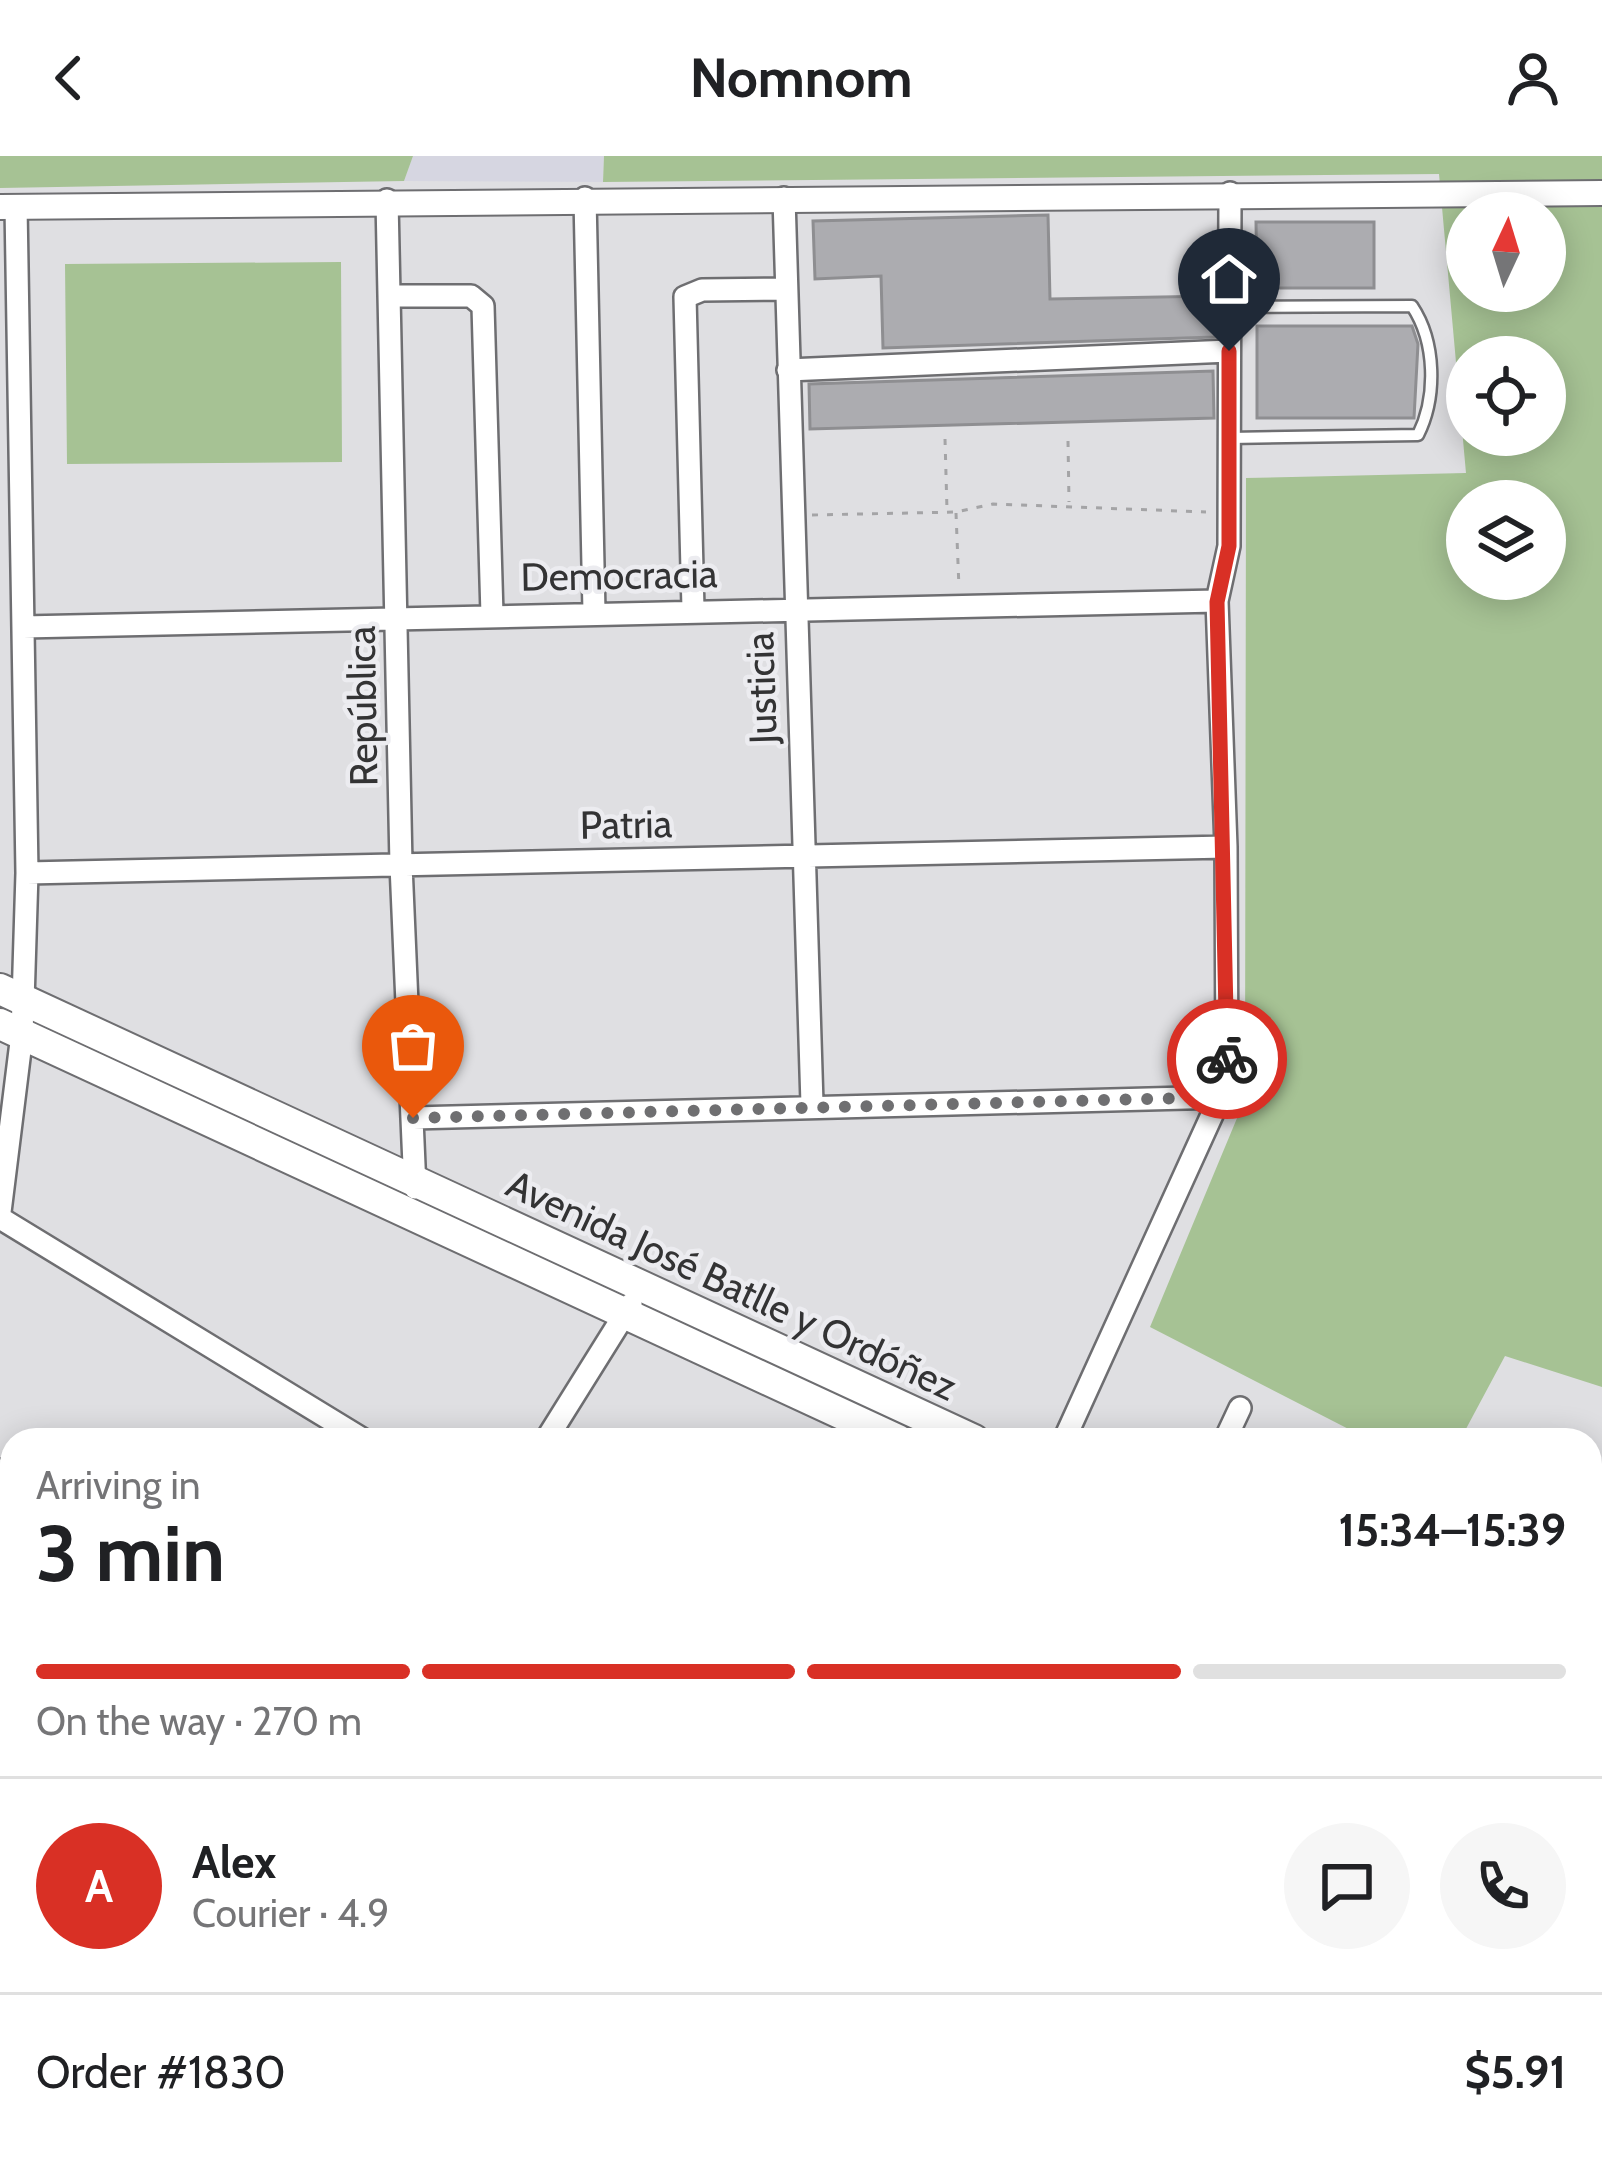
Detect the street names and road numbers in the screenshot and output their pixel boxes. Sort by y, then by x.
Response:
street label: Democracia [520,549,718,601]
street label: República [337,625,387,787]
street label: Justicia [735,631,787,746]
street label: Patria [579,799,673,849]
street label: Avenida José Batlle y Ordóñez [499,1159,965,1411]

